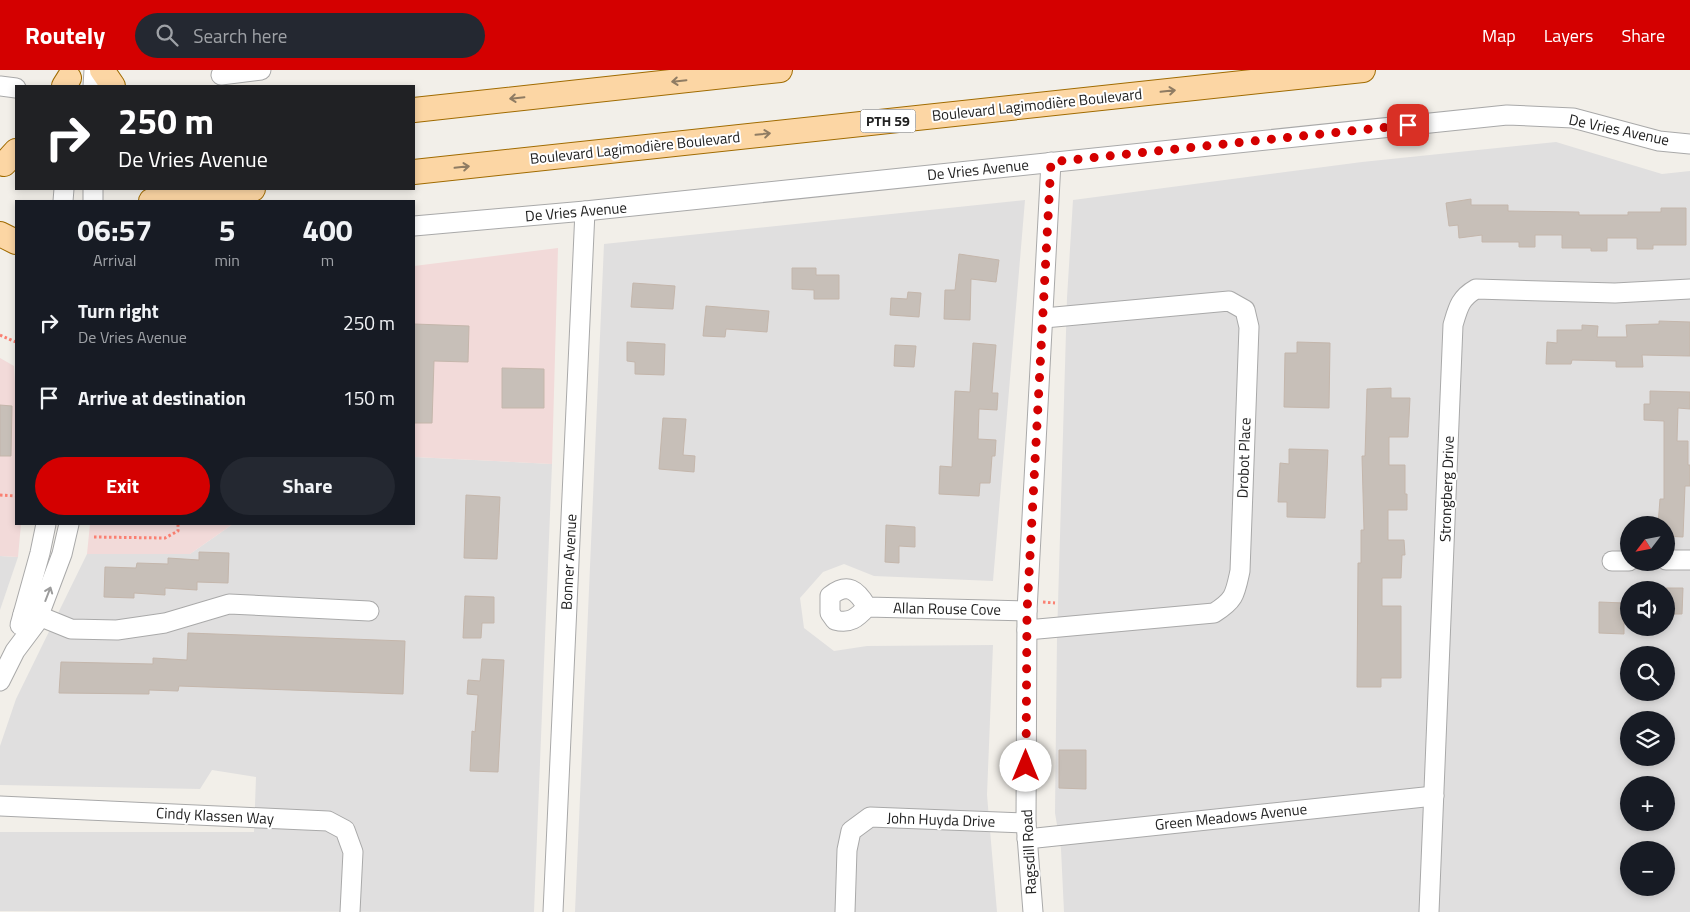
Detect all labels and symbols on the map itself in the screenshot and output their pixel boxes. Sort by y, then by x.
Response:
one-way arrow [671,76,687,86]
street label: Boulevard Lagimodière Boulevard [931,82,1143,127]
one-way arrow [1160,86,1176,96]
one-way arrow [510,93,526,103]
pin [1387,104,1429,146]
street label: De Vries Avenue [1567,108,1671,151]
road number: PTH 59 [860,110,916,132]
street label: Boulevard Lagimodière Boulevard [529,125,741,170]
one-way arrow [755,129,771,139]
street label: De Vries Avenue [926,153,1030,186]
one-way arrow [454,162,470,172]
street label: De Vries Avenue [524,196,628,227]
street label: Drobot Place [1231,417,1256,499]
street label: Strongberg Drive [1433,435,1460,543]
street label: Bonner Avenue [554,513,583,611]
north arrow [1620,516,1675,571]
one-way arrow [44,587,53,602]
street label: Allan Rouse Cove [893,596,1001,621]
position arrow [999,739,1051,791]
street label: Green Meadows Avenue [1154,797,1308,836]
street label: Cindy Klassen Way [155,801,275,830]
street label: John Huyda Drive [886,806,996,833]
street label: Ragsdill Road [1015,809,1042,895]

